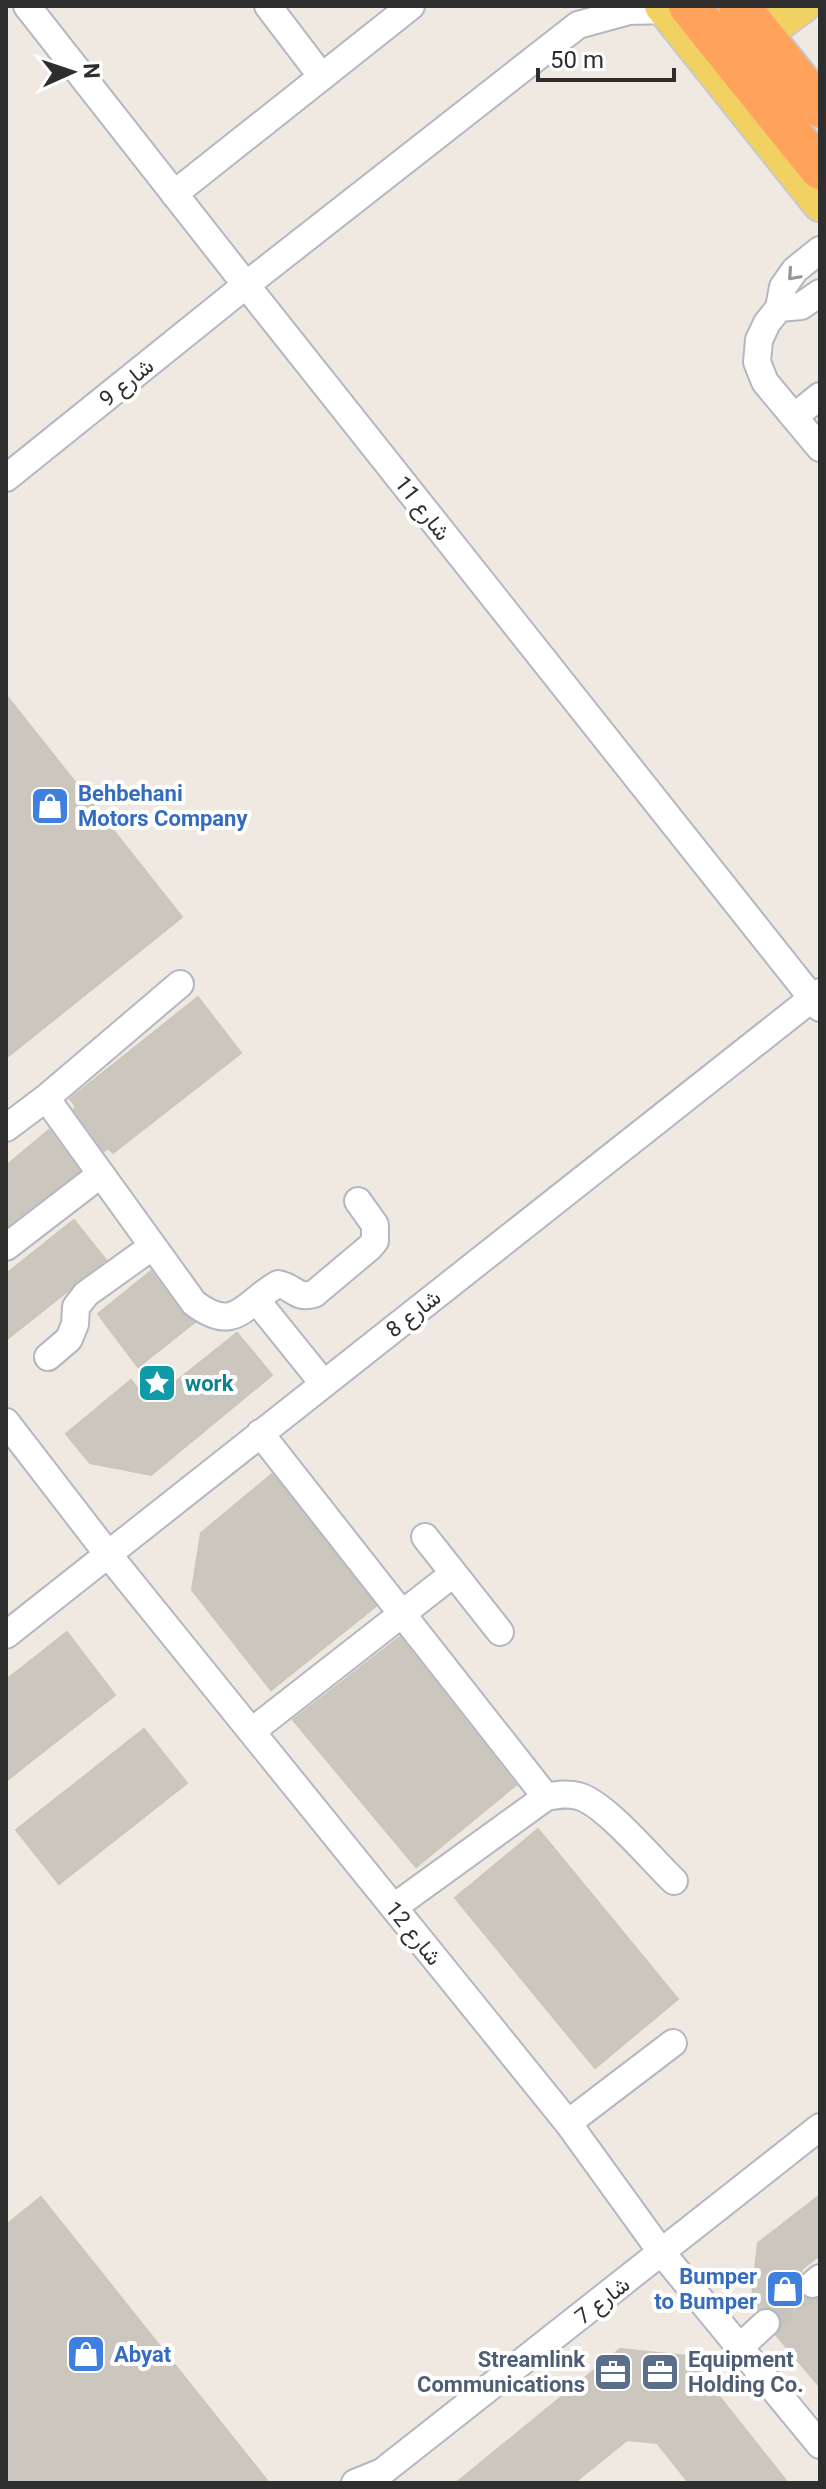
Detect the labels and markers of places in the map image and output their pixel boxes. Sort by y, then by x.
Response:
place label: Behbehani Motors Company [78,781,248,831]
shop icon: Behbehani Motors Company [29,785,71,827]
place icon: work [136,1362,178,1404]
place label: work [185,1371,234,1396]
place label: Bumper to Bumper [654,2264,757,2314]
shop icon: Bumper to Bumper [764,2268,806,2310]
shop icon: Abyat [65,2333,107,2375]
place label: Abyat [114,2342,172,2367]
place label: Streamlink Communications [417,2347,585,2397]
place label: Equipment Holding Co. [688,2347,804,2397]
office icon: Streamlink Communications [592,2351,634,2393]
office icon: Equipment Holding Co. [639,2351,681,2393]

